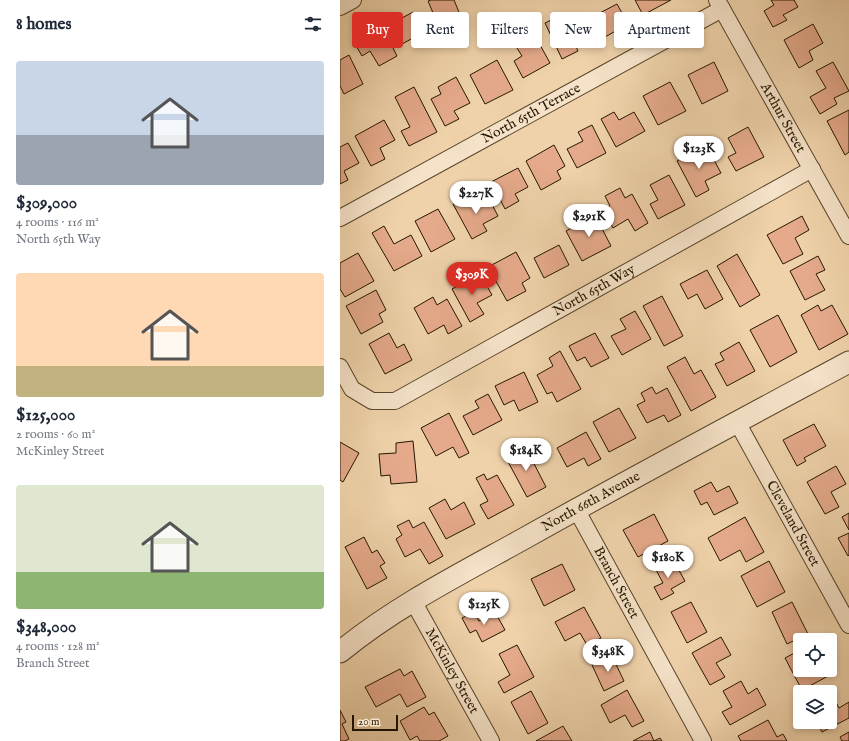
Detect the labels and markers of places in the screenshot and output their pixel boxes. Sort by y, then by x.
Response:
pin: $123K [671,136,727,170]
pin: $227K [448,181,504,215]
pin: $291K [561,204,617,238]
pin: $309K [444,262,500,296]
pin: $184K [498,438,554,472]
pin: $180K [640,545,696,579]
pin: $125K [456,592,512,626]
pin: $348K [580,639,636,673]

